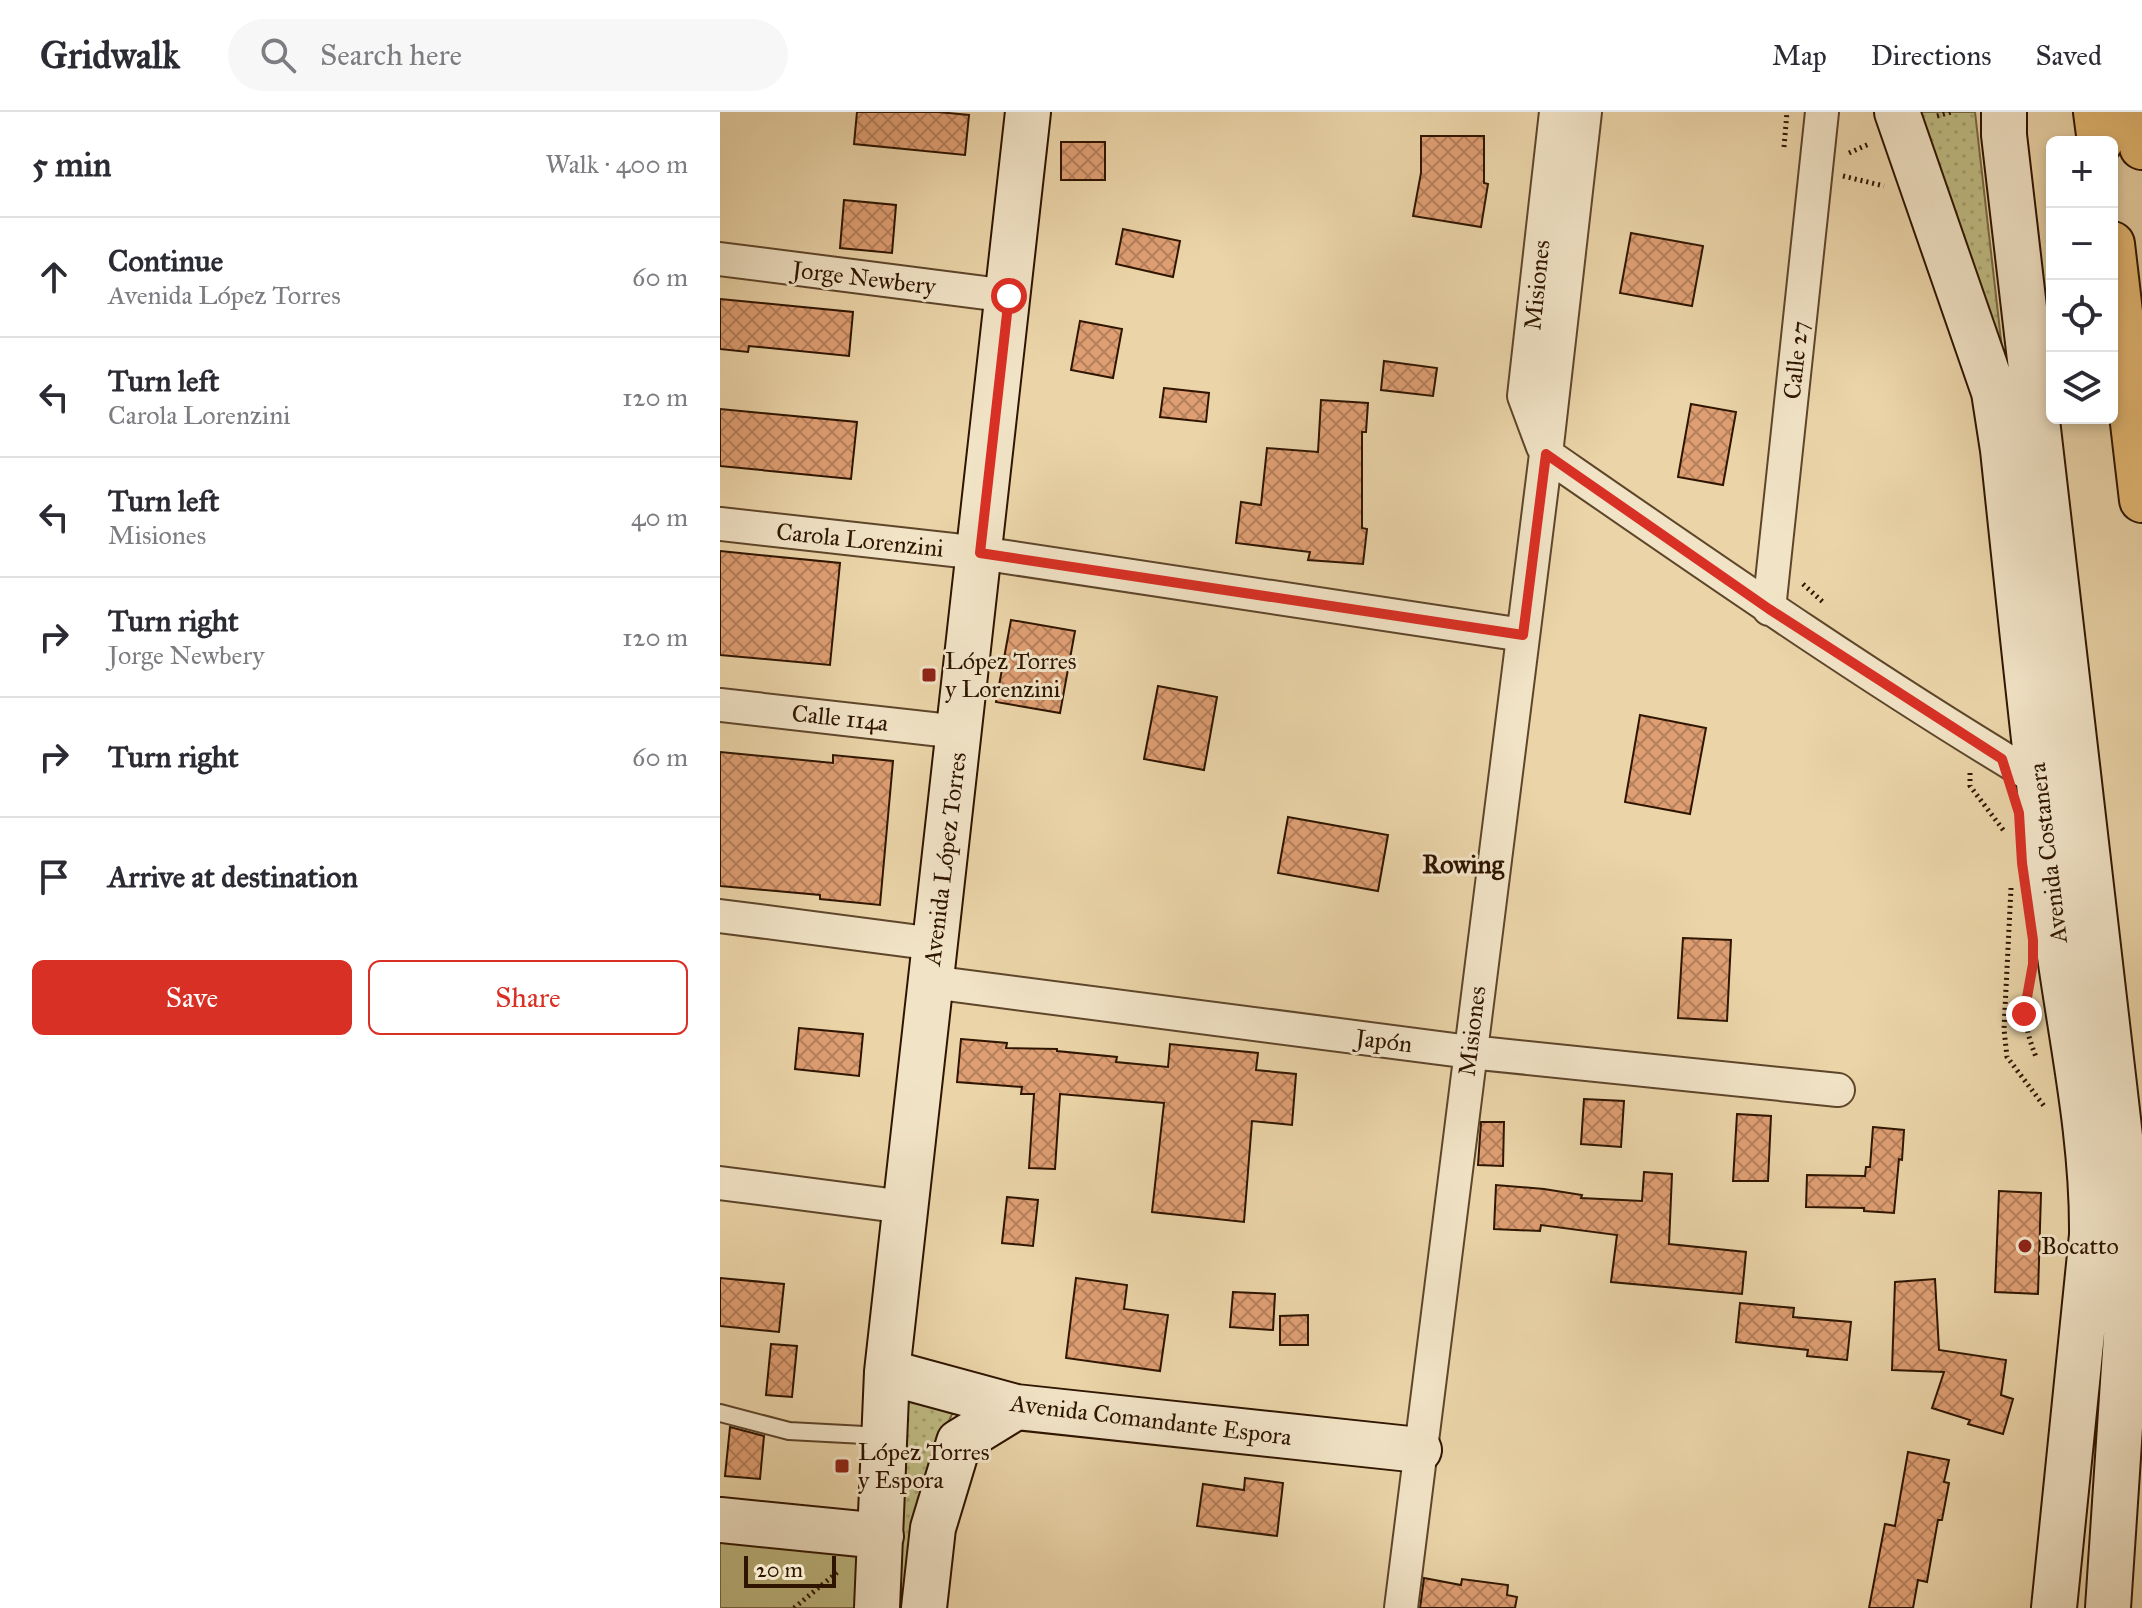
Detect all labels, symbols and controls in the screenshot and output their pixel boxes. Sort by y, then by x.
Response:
search box [228,19,788,91]
text: Gridwalk [40,32,180,78]
icon: search [256,33,300,77]
text: Search here [320,37,462,73]
text: Map [1772,38,1827,73]
text: Directions [1871,38,1992,73]
text: Saved [2036,38,2102,73]
map controls [2046,136,2118,424]
button: + [2046,136,2118,208]
text: 5 min [32,144,111,185]
text: Walk · 400 m [545,148,688,180]
button: − [2046,208,2118,280]
street label: Misiones [1517,238,1557,332]
text: Continue [108,243,223,279]
street label: Jorge Newbery [788,254,938,302]
icon: ahead [32,255,76,299]
text: 60 m [632,261,688,293]
route start [991,278,1027,314]
text: Avenida López Torres [108,279,341,311]
button: locate [2046,280,2118,352]
street label: Calle 27 [1777,319,1815,401]
button: layers [2046,352,2118,424]
text: Turn left [108,363,219,399]
icon: left [32,375,76,419]
text: 120 m [622,381,688,413]
text: Carola Lorenzini [108,399,290,431]
text: Turn left [108,483,219,519]
icon: left [32,495,76,539]
text: 40 m [631,501,688,533]
street label: Carola Lorenzini [775,516,946,564]
text: Misiones [108,519,206,551]
text: Turn right [108,603,239,639]
icon: right [32,615,76,659]
text: 120 m [622,621,688,653]
text: Jorge Newbery [108,639,264,671]
place label: López Torres y Lorenzini [945,646,1077,704]
marker: López Torres y Lorenzini [920,666,938,684]
street label: Calle 114a [790,698,891,738]
icon: right [32,735,76,779]
text: Turn right [108,739,239,775]
text: 60 m [632,741,688,773]
street label: Avenida López Torres [917,751,973,968]
street label: Avenida Costanera [2022,760,2074,946]
district label: Rowing [1422,848,1505,881]
icon: arrive [32,855,76,899]
text: Arrive at destination [108,859,358,895]
button: Save [32,960,352,1035]
button: Share [368,960,688,1035]
street label: Misiones [1452,984,1492,1078]
route end [2006,996,2042,1032]
street label: Japón [1351,1022,1414,1059]
place label: Bocatto [2041,1231,2119,1261]
marker: Bocatto [2016,1237,2034,1255]
street label: Avenida Comandante Espora [1008,1388,1294,1452]
place label: López Torres y Espora [858,1437,990,1495]
marker: López Torres y Espora [833,1457,851,1475]
scale bar [744,1552,836,1588]
text: 20 m [756,1556,803,1583]

